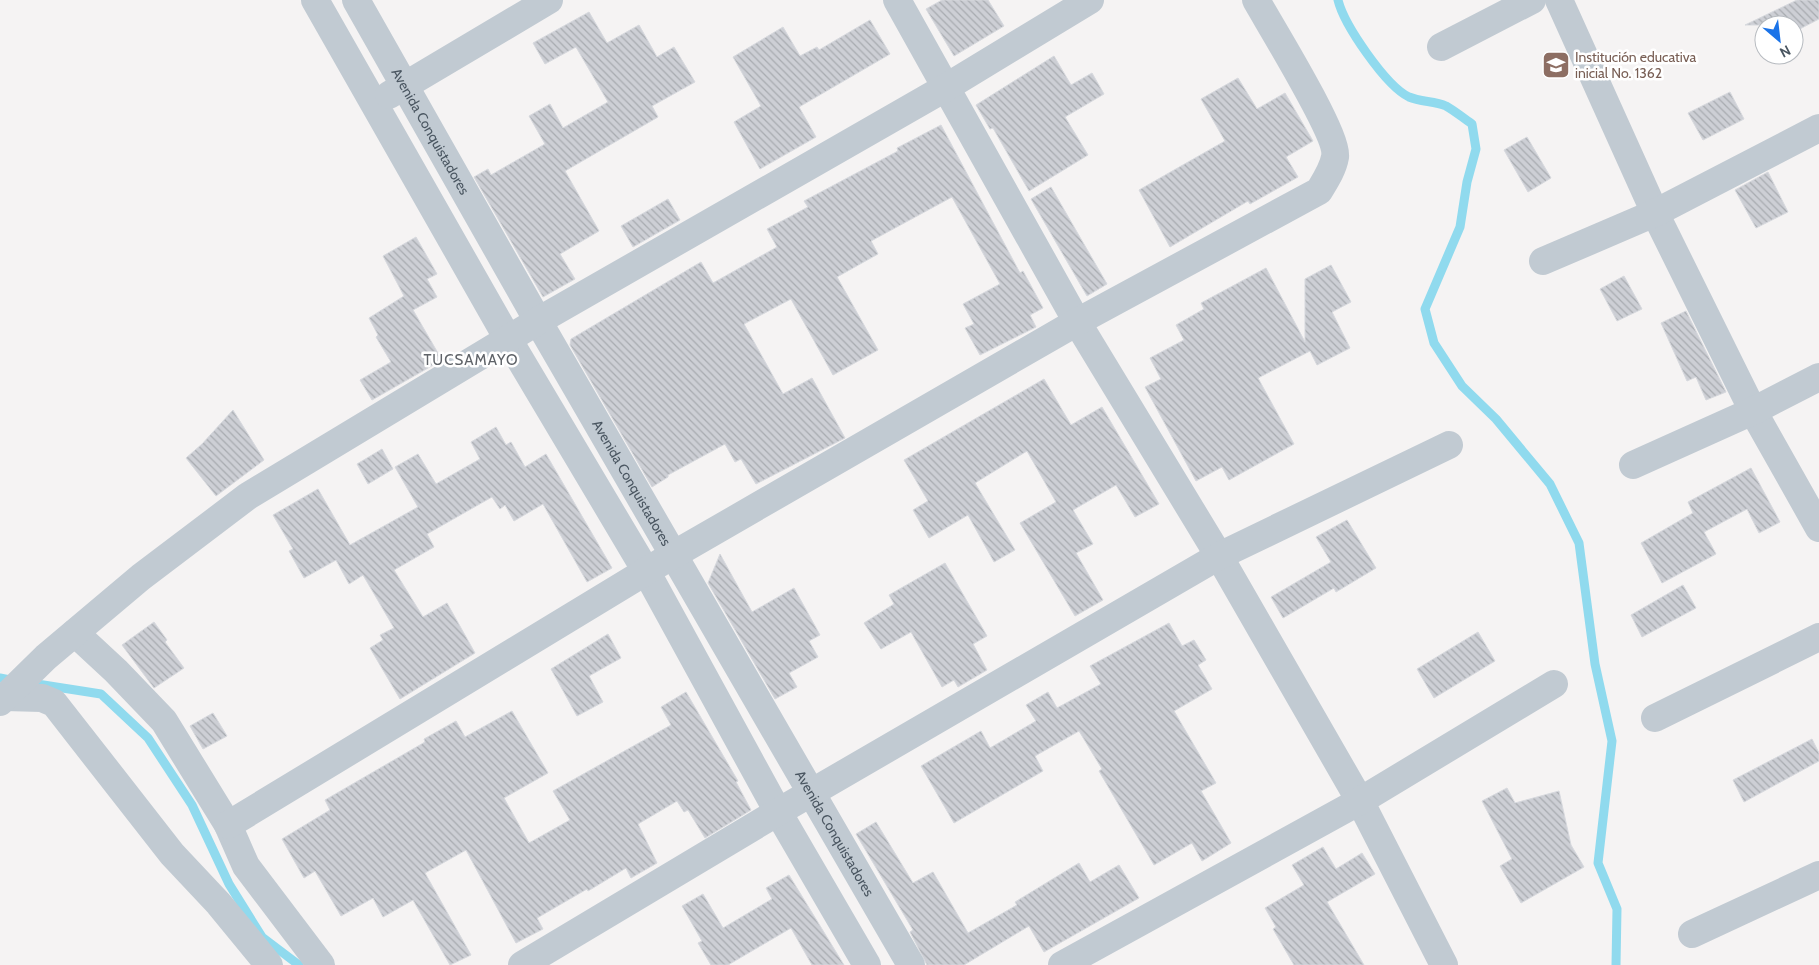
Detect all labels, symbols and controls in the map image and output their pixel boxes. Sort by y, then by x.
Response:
north arrow [1754,15,1804,65]
text: N [1777,41,1794,62]
place label: Institución educativa inicial No. 1362 [1575,48,1697,82]
school or university icon: Institución educativa inicial No. 1362 [1541,50,1571,80]
street label: Avenida Conquistadores [387,65,474,198]
district label: TUCSAMAYO [423,351,519,369]
street label: Avenida Conquistadores [588,417,675,549]
street label: Avenida Conquistadores [791,767,878,900]

